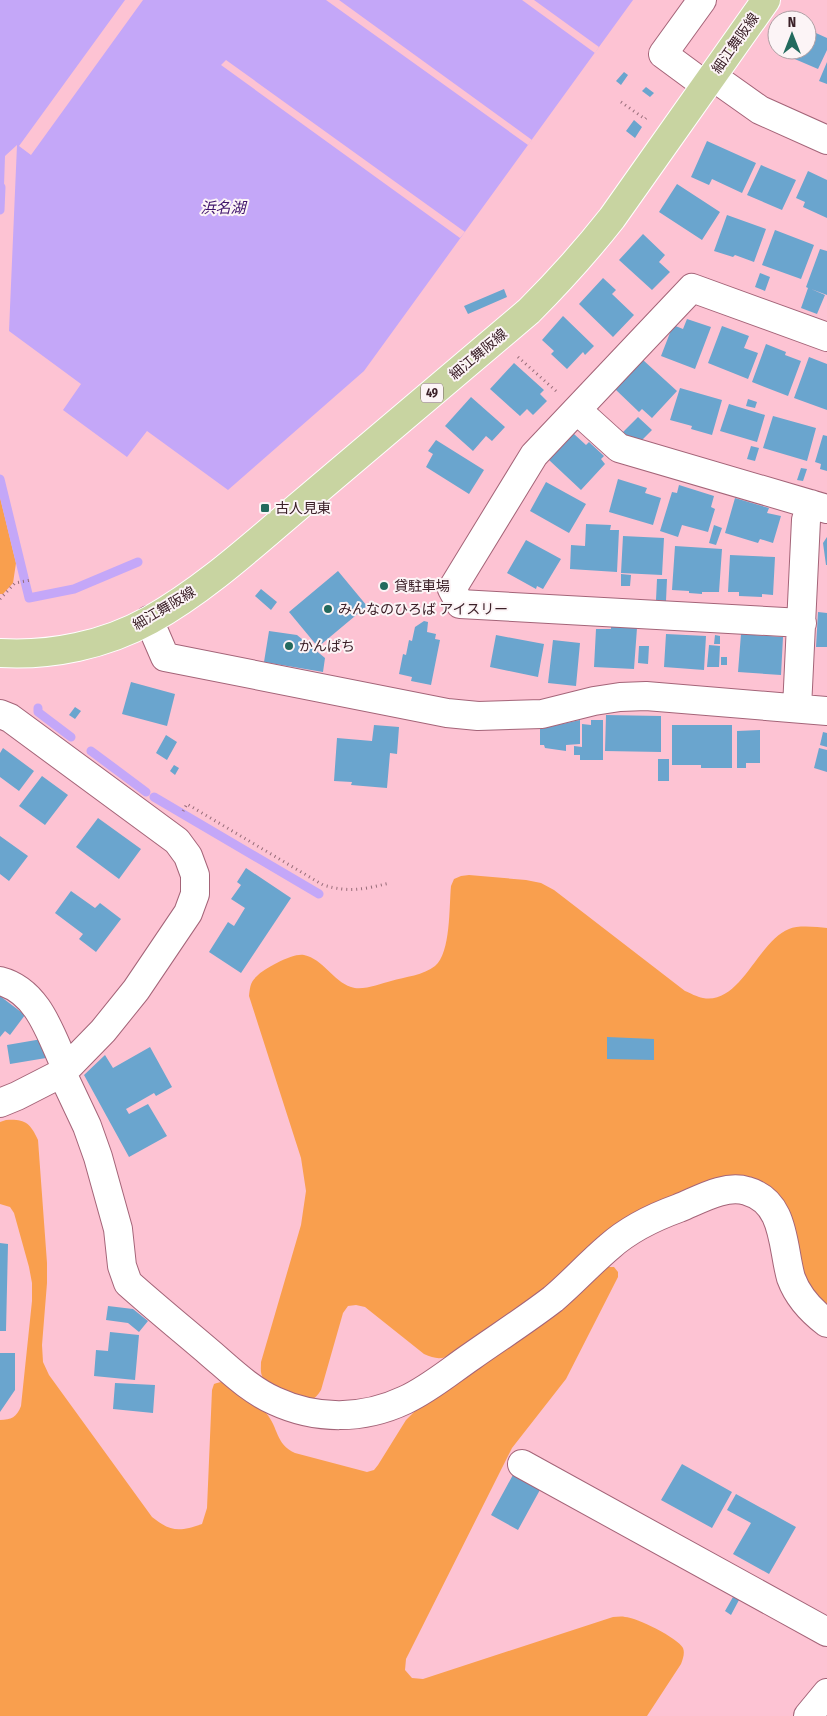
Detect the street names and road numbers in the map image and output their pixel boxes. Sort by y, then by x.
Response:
street label: 細江舞阪線 [708,10,762,77]
street label: 細江舞阪線 [446,325,511,383]
road number: 49 [421,383,443,402]
street label: 細江舞阪線 [130,583,199,634]

